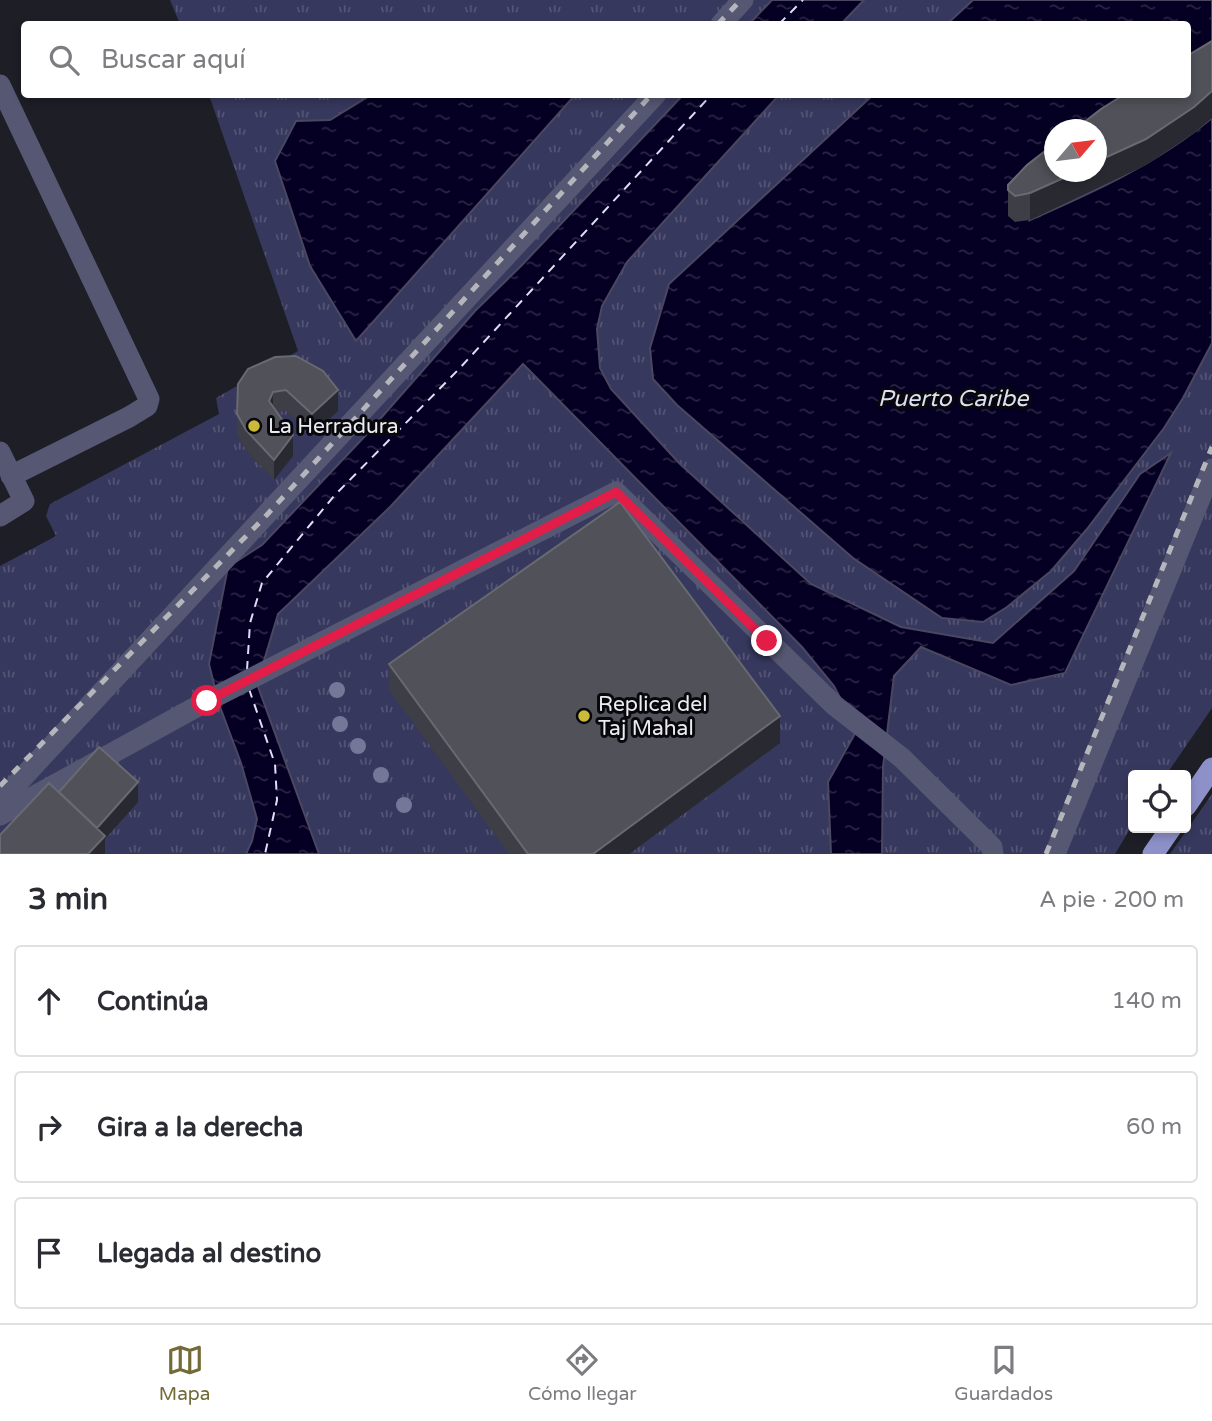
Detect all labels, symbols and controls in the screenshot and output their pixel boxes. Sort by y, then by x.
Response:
search box [21,21,1191,98]
icon: search [45,41,83,79]
text: Buscar aquí [101,44,246,75]
north arrow [1044,119,1107,182]
water label: Puerto Caribe [878,385,1030,413]
place label: La Herradura [268,414,399,439]
marker: La Herradura [246,418,262,434]
route end [751,625,782,656]
route start [191,685,222,716]
place label: Replica del Taj Mahal [598,692,707,741]
marker: Replica del Taj Mahal [576,708,592,724]
map controls [1128,770,1191,833]
button: locate [1128,770,1191,833]
text: 3 min [28,881,108,918]
text: A pie · 200 m [1039,886,1184,914]
icon: ahead [30,982,68,1020]
text: Continúa [97,986,209,1017]
text: 140 m [1112,987,1182,1015]
icon: right [30,1108,68,1146]
text: Gira a la derecha [97,1112,303,1143]
text: 60 m [1126,1113,1182,1141]
icon: arrive [30,1234,68,1272]
text: Llegada al destino [97,1238,321,1269]
tab: Mapa [159,1341,211,1405]
tab: Cómo llegar [528,1341,637,1405]
tab: Guardados [954,1341,1053,1405]

